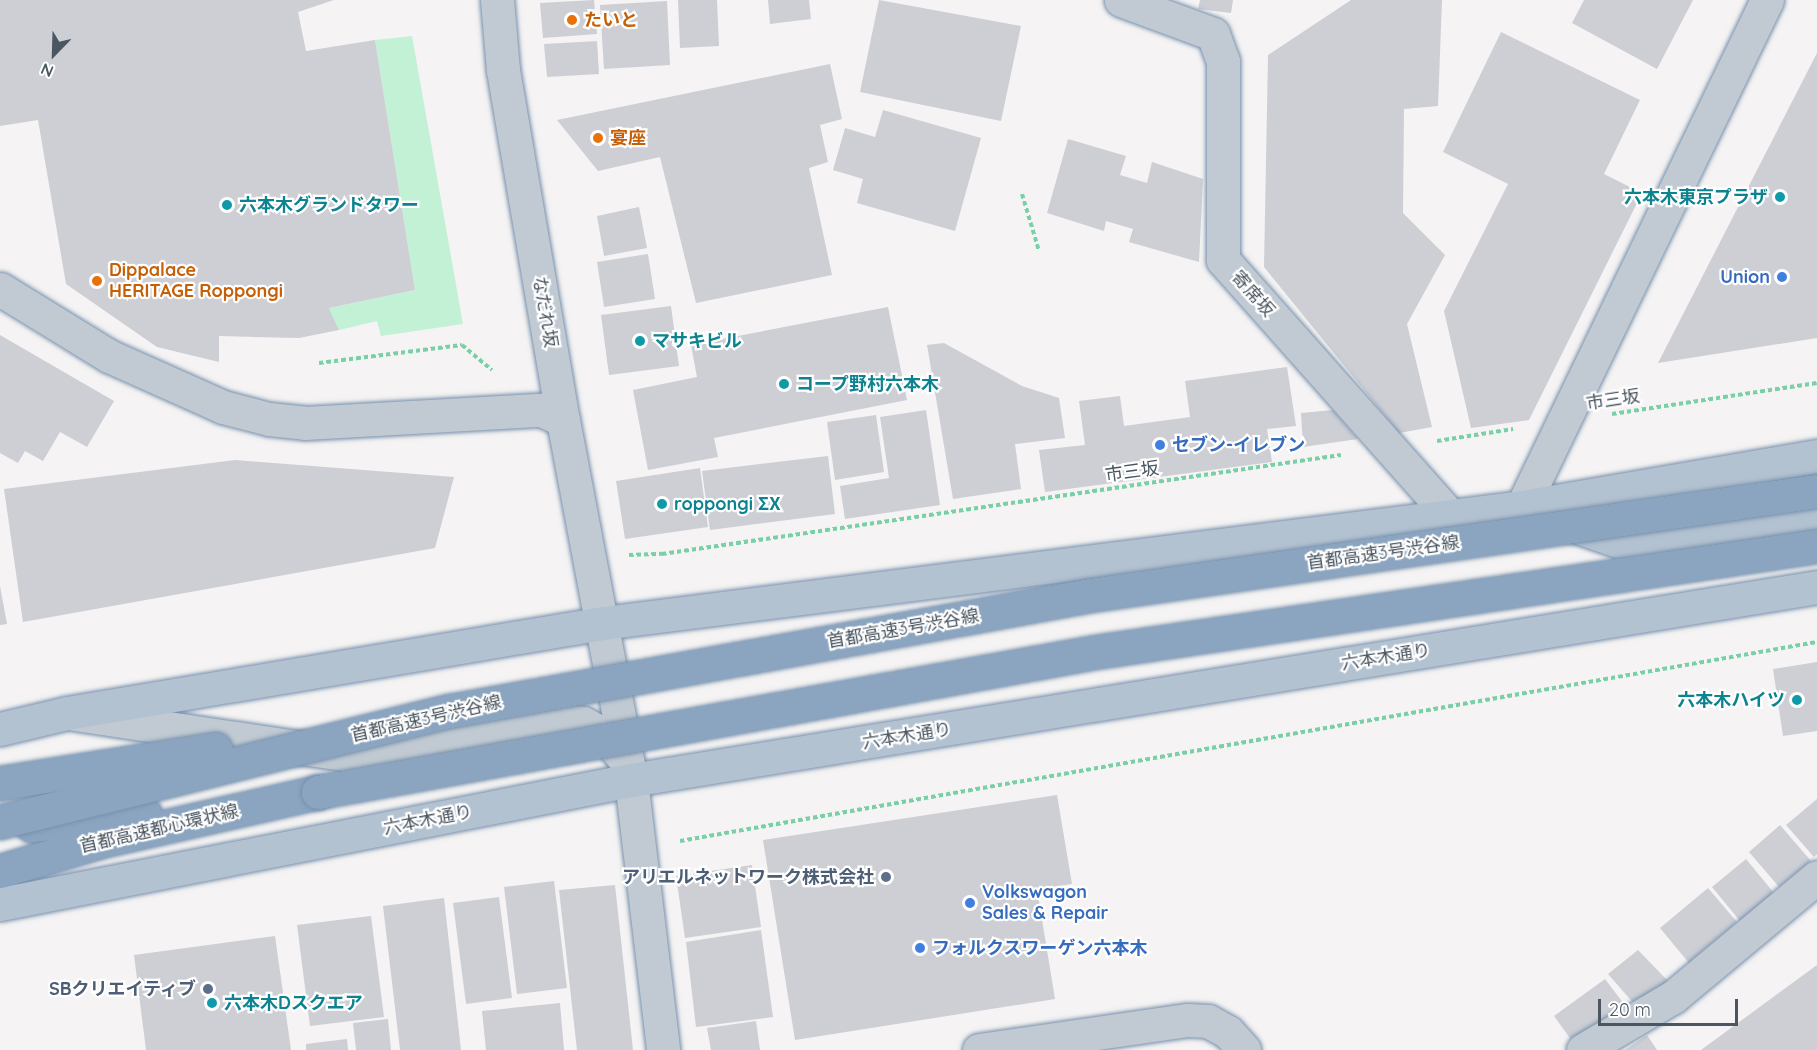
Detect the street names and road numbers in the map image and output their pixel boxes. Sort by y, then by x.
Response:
street label: 寄席坂 [1227,267,1279,321]
street label: なだれ坂 [528,275,562,349]
street label: 市三坂 [1585,385,1641,415]
street label: 市三坂 [1104,458,1160,486]
street label: 首都高速3号渋谷線 [1306,532,1460,574]
street label: 首都高速3号渋谷線 [826,605,980,653]
street label: 六本木通り [1340,639,1432,675]
street label: 首都高速3号渋谷線 [349,691,503,747]
street label: 六本木通り [861,718,953,754]
street label: 首都高速都心環状線 [78,800,240,858]
street label: 六本木通り [382,801,474,839]

